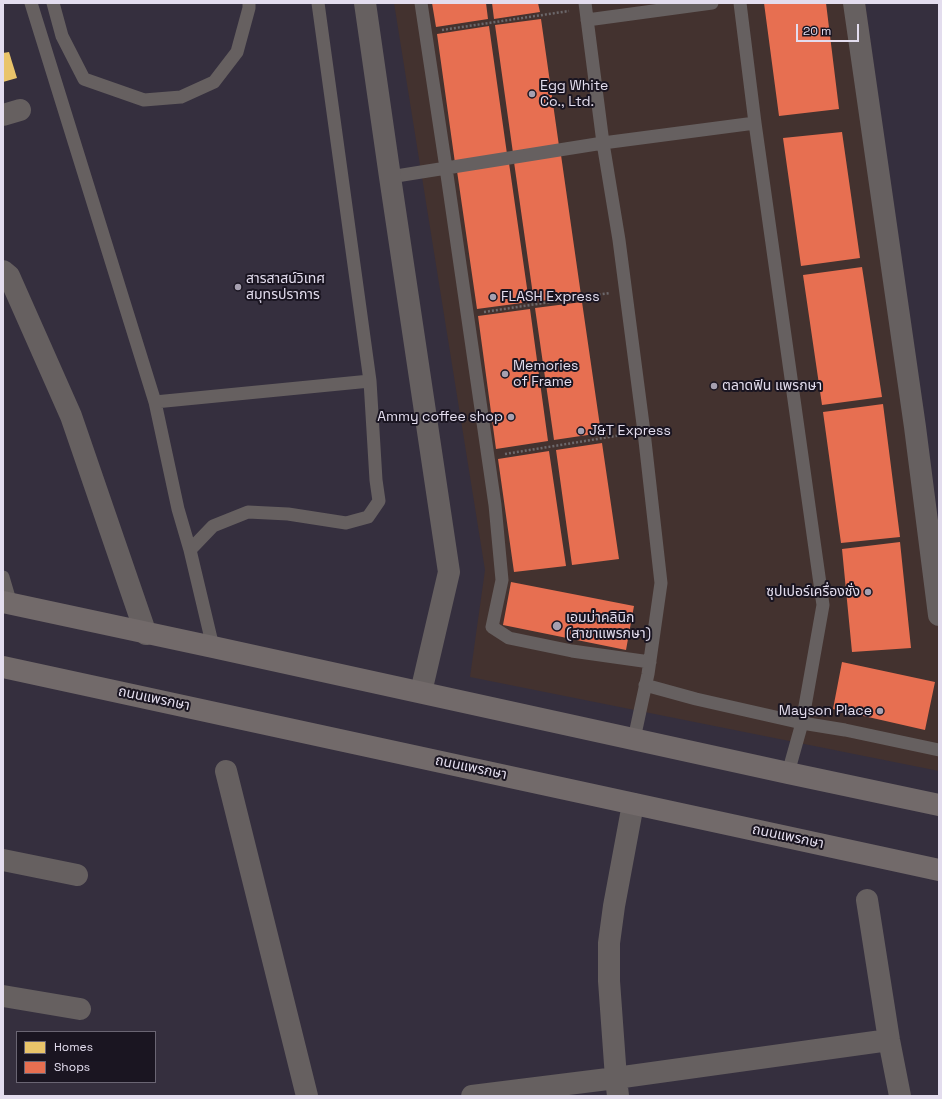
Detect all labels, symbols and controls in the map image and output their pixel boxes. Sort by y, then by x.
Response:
scale bar [798,16,861,42]
text: 20 m [803,23,831,39]
place label: Egg White Co., Ltd. [540,78,608,110]
marker: Egg White Co., Ltd. [527,89,537,99]
place label: สารสาสน์วิเทศ สมุทรปราการ [246,271,325,304]
marker: สารสาสน์วิเทศ สมุทรปราการ [233,282,243,292]
place label: FLASH Express [501,289,600,305]
marker: FLASH Express [488,292,498,302]
place label: Memories of Frame [513,358,578,390]
marker: Memories of Frame [500,369,510,379]
place label: ตลาดฟิน แพรกษา [722,378,822,394]
marker: ตลาดฟิน แพรกษา [709,381,719,391]
place label: Ammy coffee shop [377,409,503,425]
marker: Ammy coffee shop [506,412,516,422]
place label: J&T Express [589,423,671,439]
marker: J&T Express [576,426,586,436]
place label: ซุปเปอร์เครื่องชั่ง [766,584,860,600]
marker: ซุปเปอร์เครื่องชั่ง [863,587,873,597]
place label: เอมม่าคลินิก (สาขาแพรกษา) [566,610,651,642]
marker: เอมม่าคลินิก (สาขาแพรกษา) [551,620,563,632]
street label: ถนนแพรกษา [117,683,191,715]
place label: Mayson Place [779,703,872,719]
marker: Mayson Place [875,706,885,716]
street label: ถนนแพรกษา [434,752,508,784]
street label: ถนนแพรกษา [751,821,825,853]
legend [16,1031,156,1083]
text: Homes [54,1039,93,1055]
text: Shops [54,1059,90,1075]

